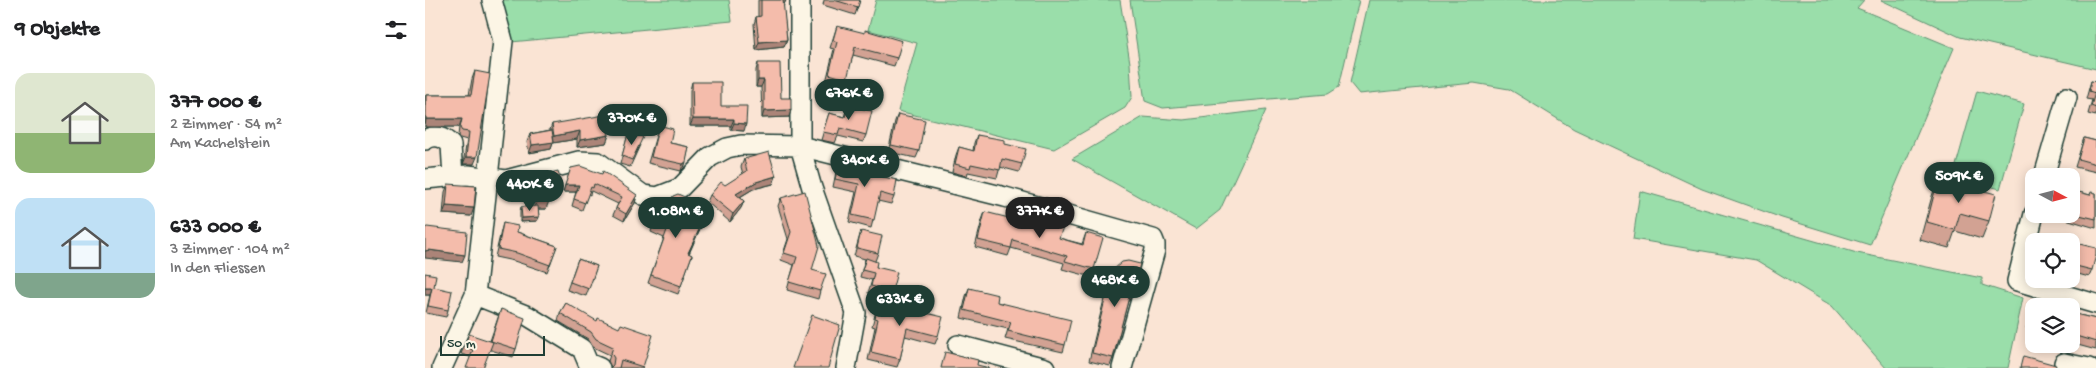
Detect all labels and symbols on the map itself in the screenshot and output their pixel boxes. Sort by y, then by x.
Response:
pin: 676K € [808,78,890,121]
pin: 370K € [591,104,673,146]
pin: 340K € [824,146,906,188]
pin: 509K € [1918,162,2000,204]
north arrow [2025,168,2080,222]
pin: 440K € [489,170,571,212]
pin: 1.08M € [630,196,722,239]
pin: 377K € [999,196,1081,239]
pin: 468K € [1074,266,1156,308]
pin: 633K € [859,284,941,327]
scale bar [440,333,545,356]

